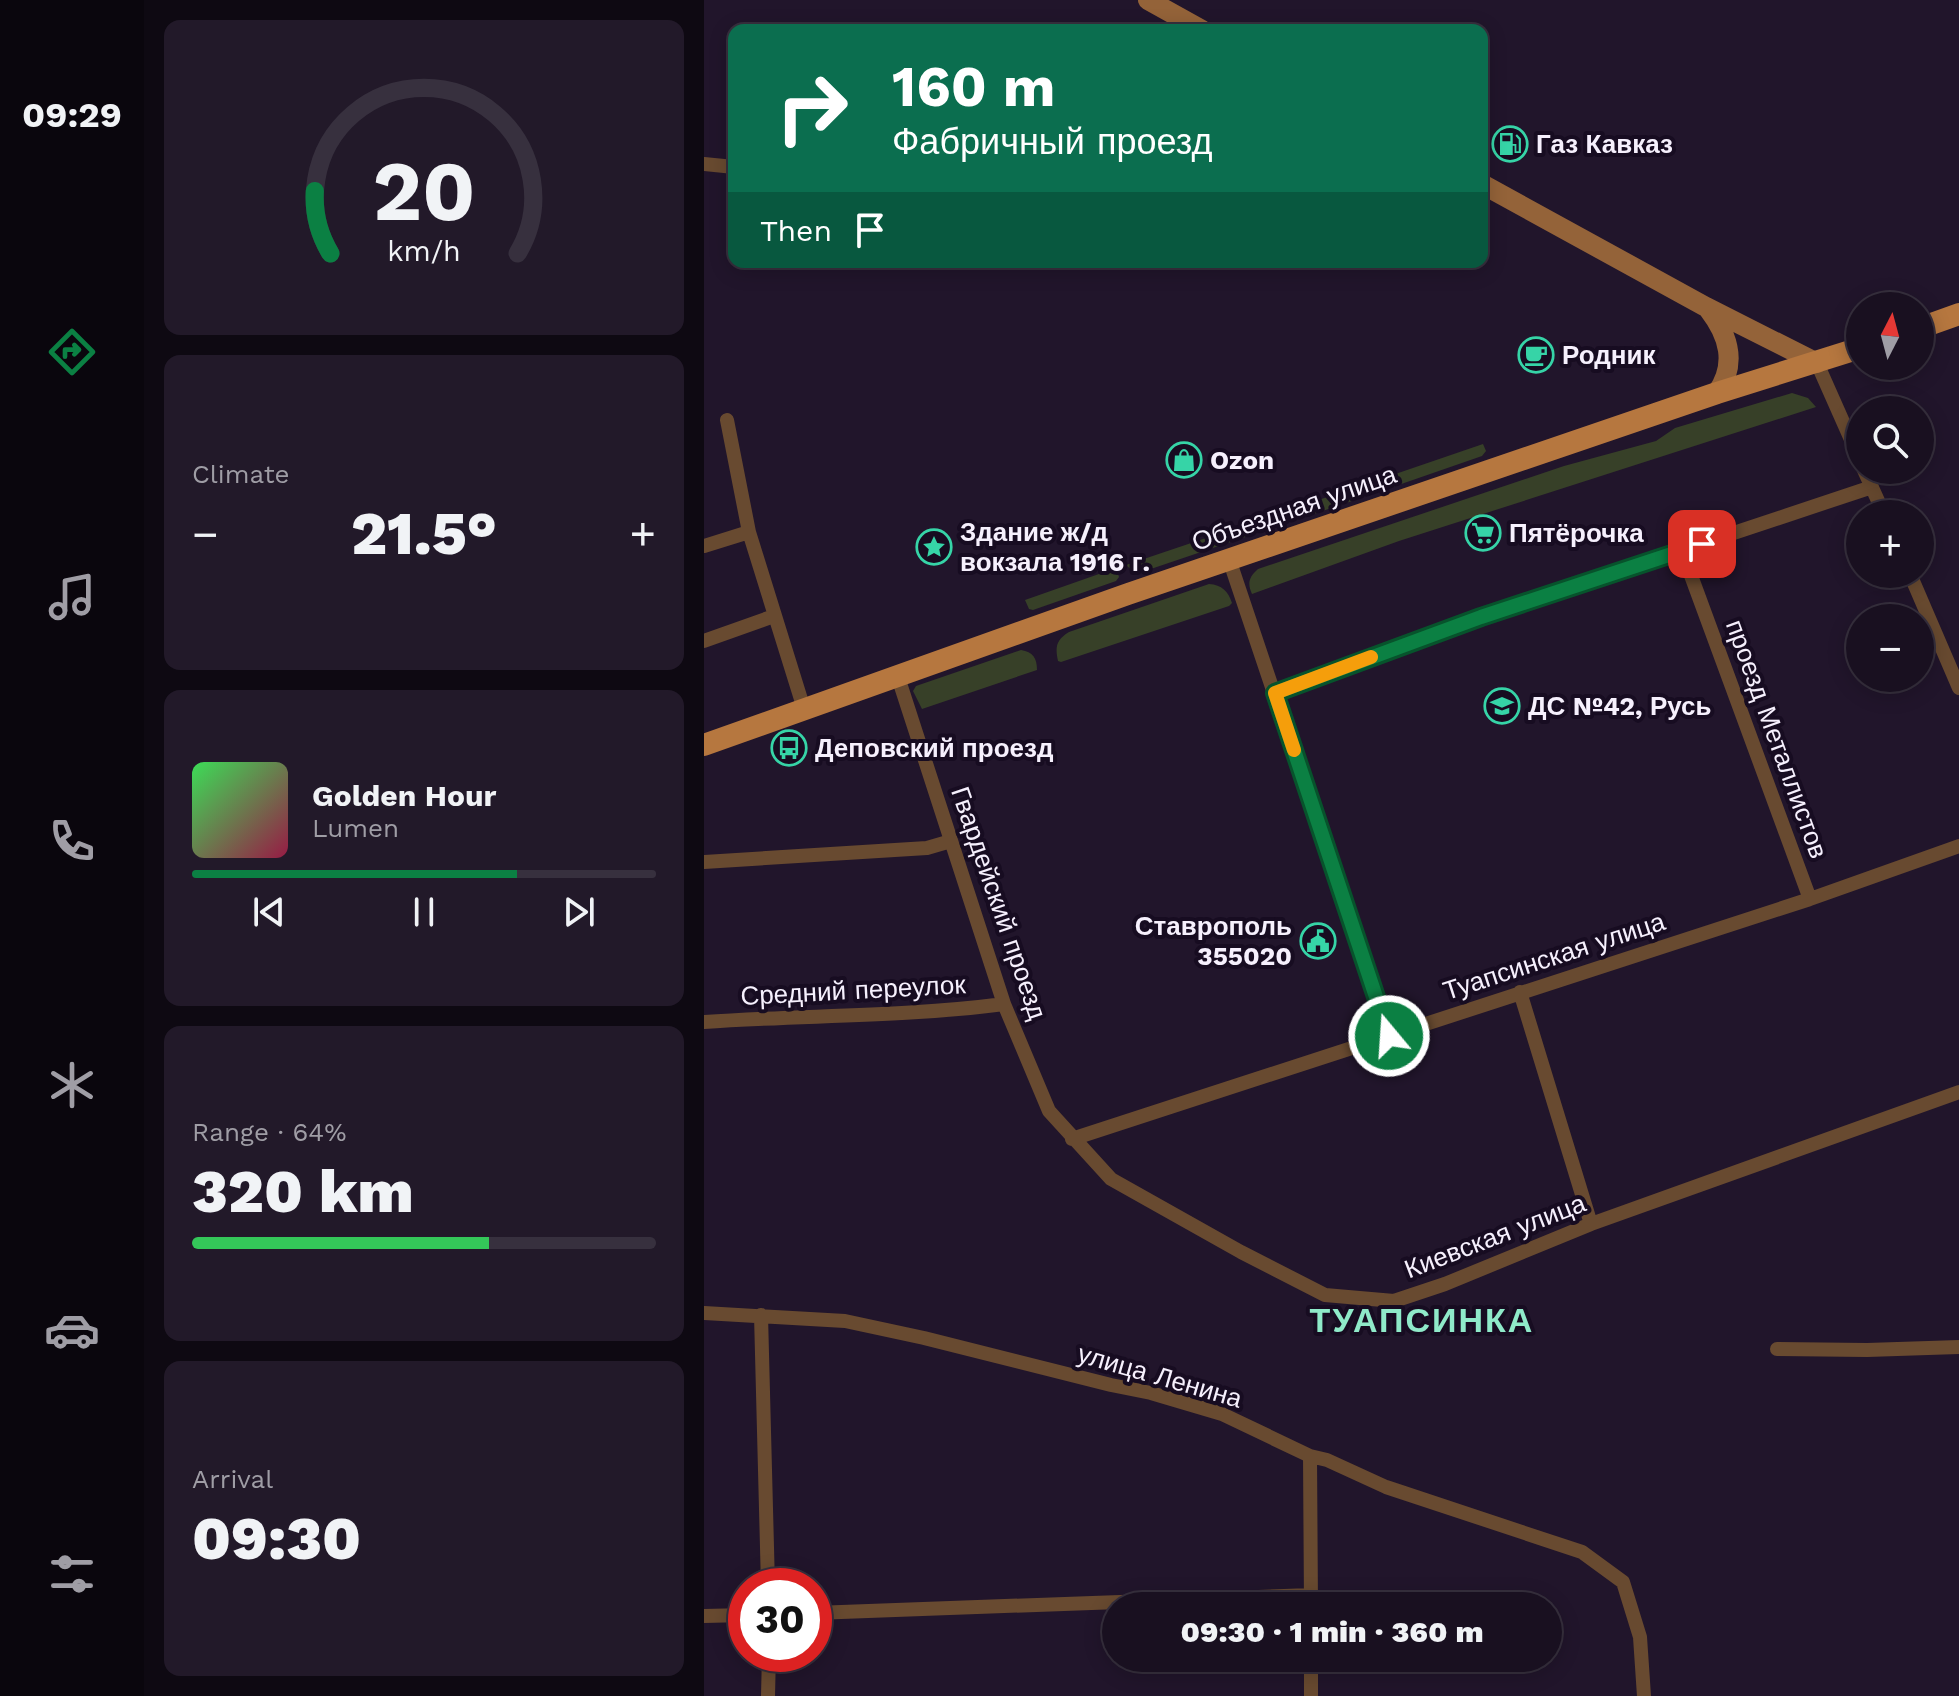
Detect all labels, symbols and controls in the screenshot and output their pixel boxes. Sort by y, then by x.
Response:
text: 160 m [892,54,1055,120]
icon: right [760,56,864,160]
text: 09:29 [22,94,122,136]
text: Фабричный проезд [892,121,1213,163]
fuel station icon: Газ Кавказ [1491,125,1529,163]
place label: Газ Кавказ [1536,129,1673,159]
text: 20 [372,142,476,239]
icon: arrive [848,208,892,252]
text: Then [760,213,832,248]
text: km/h [387,234,461,268]
north arrow [1846,292,1934,380]
map controls [1846,292,1934,692]
icon: directions [44,324,100,380]
cafe icon: Родник [1517,336,1555,374]
place label: Родник [1562,340,1656,370]
button: search [1846,396,1934,484]
shop icon: Ozon [1165,441,1203,479]
place label: Ozon [1210,445,1274,475]
text: Climate [192,459,290,489]
street label: Объездная улица [1188,459,1401,557]
text: 21.5° [351,498,497,569]
button: + [1846,500,1934,588]
text: − [192,508,219,560]
text: + [629,508,656,560]
pin [1668,510,1736,578]
supermarket icon: Пятёрочка [1464,514,1502,552]
place label: Здание ж/д вокзала 1916 г. [960,517,1150,577]
place label: Пятёрочка [1509,518,1644,548]
icon: arrive [1680,522,1724,566]
place icon: Здание ж/д вокзала 1916 г. [915,528,953,566]
icon: music [44,569,100,625]
button: − [1846,604,1934,692]
street label: проезд Металлистов [1720,616,1834,862]
school or university icon: ДС №42, Русь [1483,687,1521,725]
place label: ДС №42, Русь [1528,691,1712,721]
bus stop icon: Деповский проезд [770,729,808,767]
place label: Деповский проезд [815,733,1054,763]
text: Golden Hour [312,778,496,813]
street label: Гвардейский проезд [945,783,1053,1023]
icon: phone [44,813,100,869]
text: Lumen [312,813,399,843]
icon: previous [247,890,291,934]
icon: pause [402,890,446,934]
icon: next [557,890,601,934]
street label: Туапсинская улица [1439,906,1669,1006]
place label: Ставрополь 355020 [1135,911,1292,971]
public building icon: Ставрополь 355020 [1299,922,1337,960]
street label: Средний переулок [740,969,967,1011]
position arrow [1347,994,1431,1078]
icon: climate [44,1057,100,1113]
text: Range · 64% [192,1117,347,1147]
text: 320 km [192,1156,414,1227]
street label: Киевская улица [1400,1187,1590,1284]
district label: ТУАПСИНКА [1310,1300,1534,1340]
icon: car [44,1302,100,1358]
street label: улица Ленина [1074,1338,1246,1414]
text: Arrival [192,1464,273,1494]
text: 09:30 [192,1503,361,1574]
icon: filters [44,1546,100,1602]
speed limit sign: 30 [728,1568,832,1672]
text: 09:30 · 1 min · 360 m [1180,1614,1484,1649]

